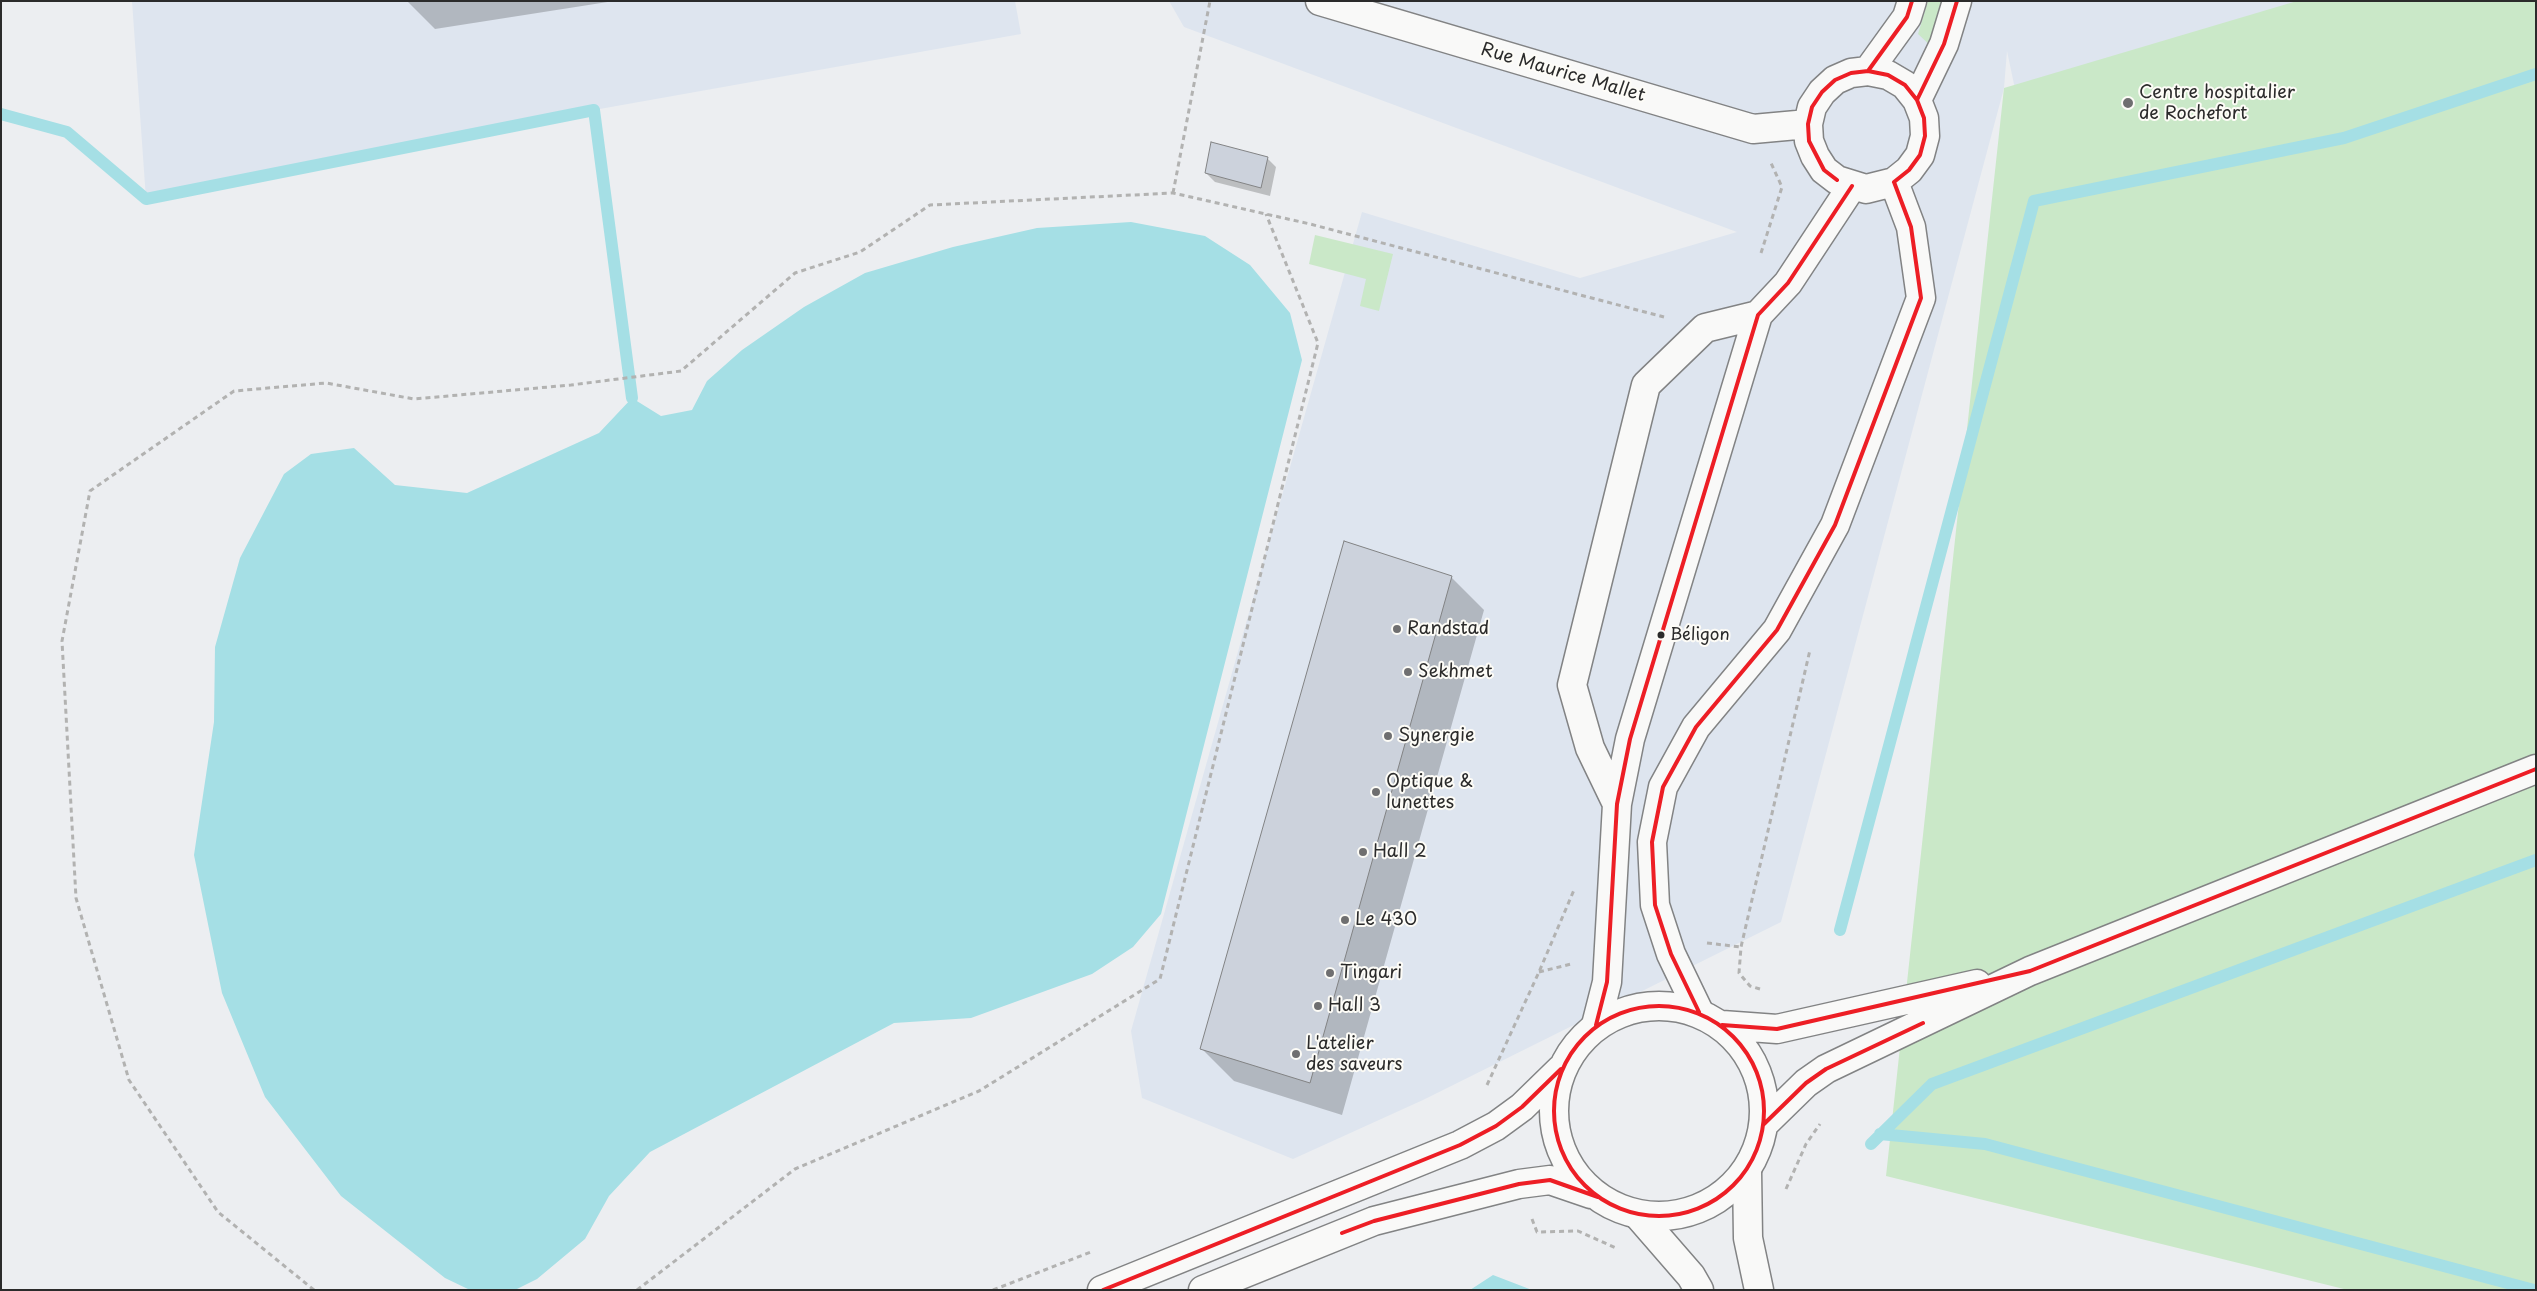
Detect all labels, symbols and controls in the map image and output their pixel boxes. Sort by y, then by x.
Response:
street label: Rue Maurice Mallet [1478,39,1648,107]
place label: Centre hospitalier de Rochefort [2139,82,2295,125]
marker: Centre hospitalier de Rochefort [2121,96,2135,110]
place label: Randstad [1407,618,1489,640]
marker: Randstad [1391,623,1403,635]
place label: Béligon [1670,625,1730,645]
marker: Béligon [1656,630,1666,640]
place label: Sekhmet [1418,661,1493,683]
marker: Sekhmet [1402,666,1414,678]
place label: Synergie [1398,725,1475,747]
marker: Synergie [1382,730,1394,742]
place label: Optique & lunettes [1386,771,1473,814]
marker: Optique & lunettes [1370,786,1382,798]
place label: Hall 2 [1373,841,1427,863]
marker: Hall 2 [1357,846,1369,858]
place label: Le 430 [1355,909,1417,931]
marker: Le 430 [1339,914,1351,926]
place label: Tingari [1340,962,1402,984]
marker: Tingari [1324,967,1336,979]
place label: Hall 3 [1328,995,1381,1017]
marker: Hall 3 [1312,1000,1324,1012]
place label: L'atelier des saveurs [1306,1033,1402,1076]
marker: L'atelier des saveurs [1290,1048,1302,1060]

